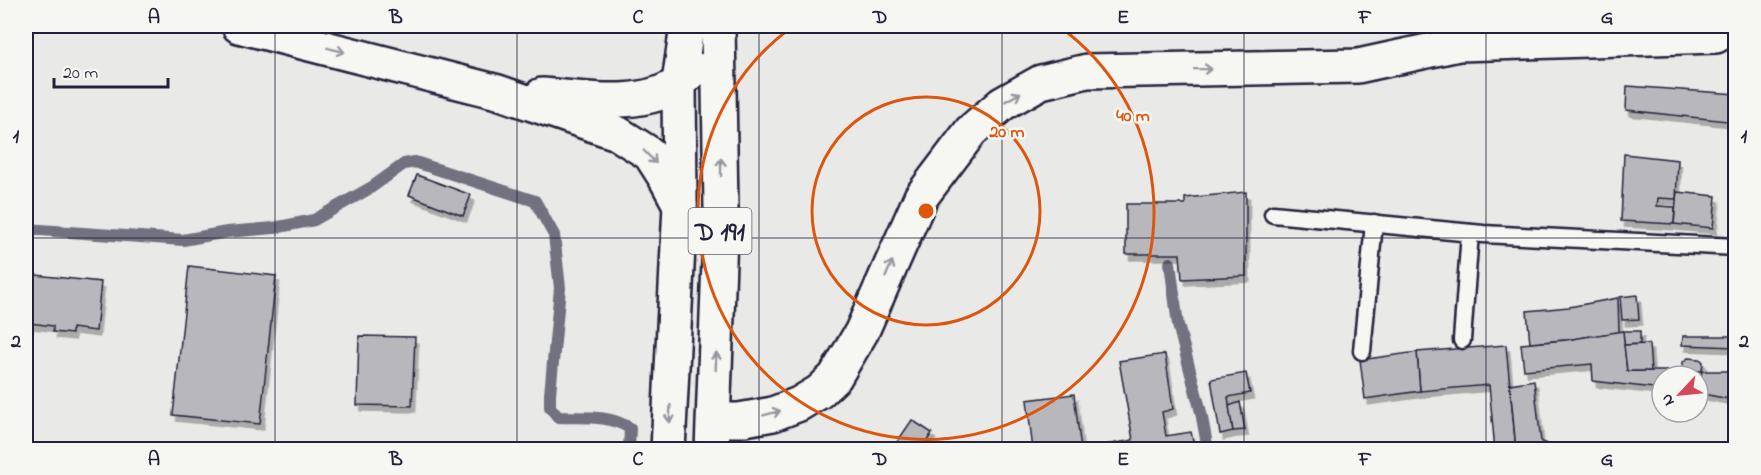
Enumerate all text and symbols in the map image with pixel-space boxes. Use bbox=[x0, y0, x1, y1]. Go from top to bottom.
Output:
text: A bbox=[148, 4, 160, 33]
text: B bbox=[388, 4, 403, 33]
text: C bbox=[633, 4, 644, 33]
text: D bbox=[872, 4, 887, 33]
text: E bbox=[1117, 4, 1129, 33]
text: F bbox=[1358, 4, 1372, 33]
text: G bbox=[1601, 4, 1614, 33]
one-way arrow bbox=[327, 45, 346, 57]
scale bar bbox=[54, 51, 168, 89]
text: 20 m bbox=[63, 61, 98, 87]
one-way arrow bbox=[1192, 63, 1212, 75]
one-way arrow bbox=[1004, 91, 1021, 103]
text: 40 m bbox=[1116, 104, 1150, 130]
text: 20 m bbox=[988, 120, 1025, 146]
text: 1 bbox=[13, 123, 20, 152]
text: 1 bbox=[1741, 123, 1748, 152]
one-way arrow bbox=[643, 149, 657, 164]
one-way arrow bbox=[715, 157, 727, 177]
centre of rings bbox=[916, 201, 936, 221]
road number: D 191 bbox=[688, 208, 752, 254]
one-way arrow bbox=[884, 260, 895, 279]
text: 2 bbox=[10, 328, 21, 357]
text: 2 bbox=[1738, 328, 1749, 357]
one-way arrow bbox=[710, 352, 722, 372]
north arrow bbox=[1650, 364, 1710, 424]
text: N bbox=[1655, 389, 1681, 410]
one-way arrow bbox=[664, 404, 675, 424]
one-way arrow bbox=[762, 407, 781, 419]
text: A bbox=[148, 446, 160, 475]
text: B bbox=[388, 446, 403, 475]
text: C bbox=[633, 446, 644, 475]
text: D bbox=[872, 446, 887, 475]
text: E bbox=[1117, 446, 1129, 475]
text: F bbox=[1358, 446, 1372, 475]
text: G bbox=[1601, 446, 1614, 475]

